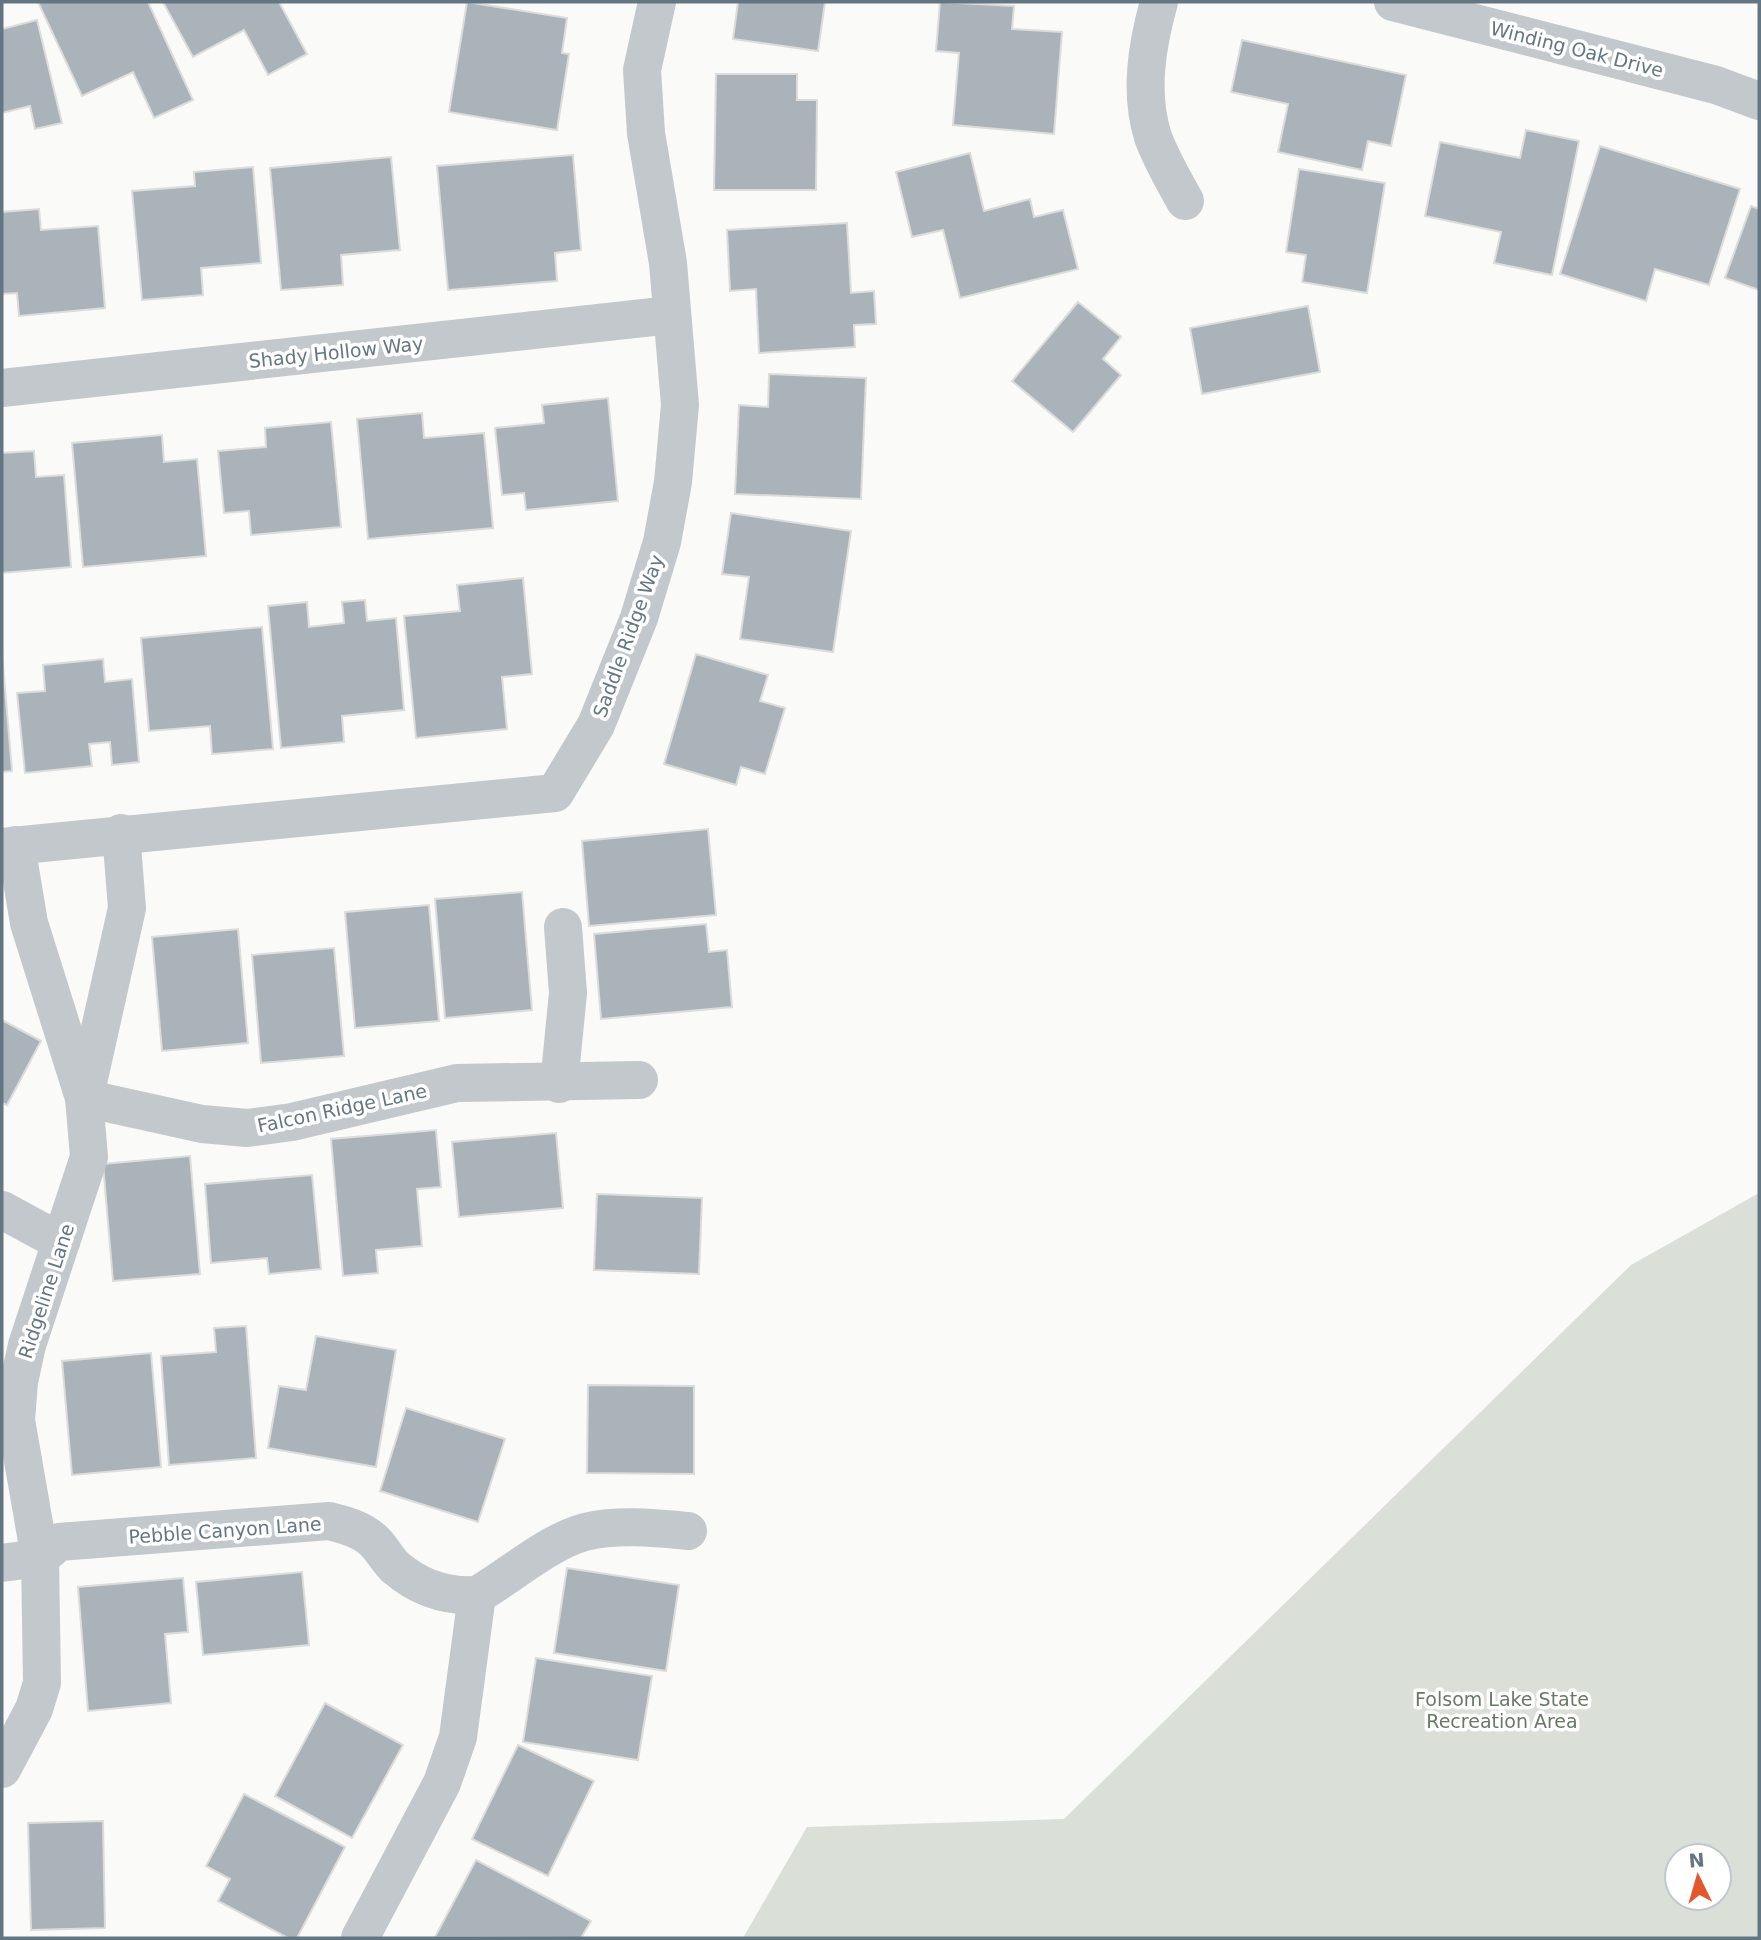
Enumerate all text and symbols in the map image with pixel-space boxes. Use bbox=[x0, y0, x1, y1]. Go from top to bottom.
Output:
street label: Winding Oak Drive bbox=[1488, 17, 1666, 81]
street label: Shady Hollow Way bbox=[248, 332, 424, 372]
street label: Saddle Ridge Way bbox=[588, 552, 668, 720]
street label: Falcon Ridge Lane bbox=[255, 1079, 429, 1137]
street label: Ridgeline Lane bbox=[14, 1221, 78, 1361]
street label: Pebble Canyon Lane bbox=[128, 1512, 322, 1548]
park label: Folsom Lake State Recreation Area bbox=[1415, 1688, 1589, 1732]
north arrow bbox=[1663, 1842, 1733, 1912]
text: N bbox=[1688, 1848, 1705, 1872]

